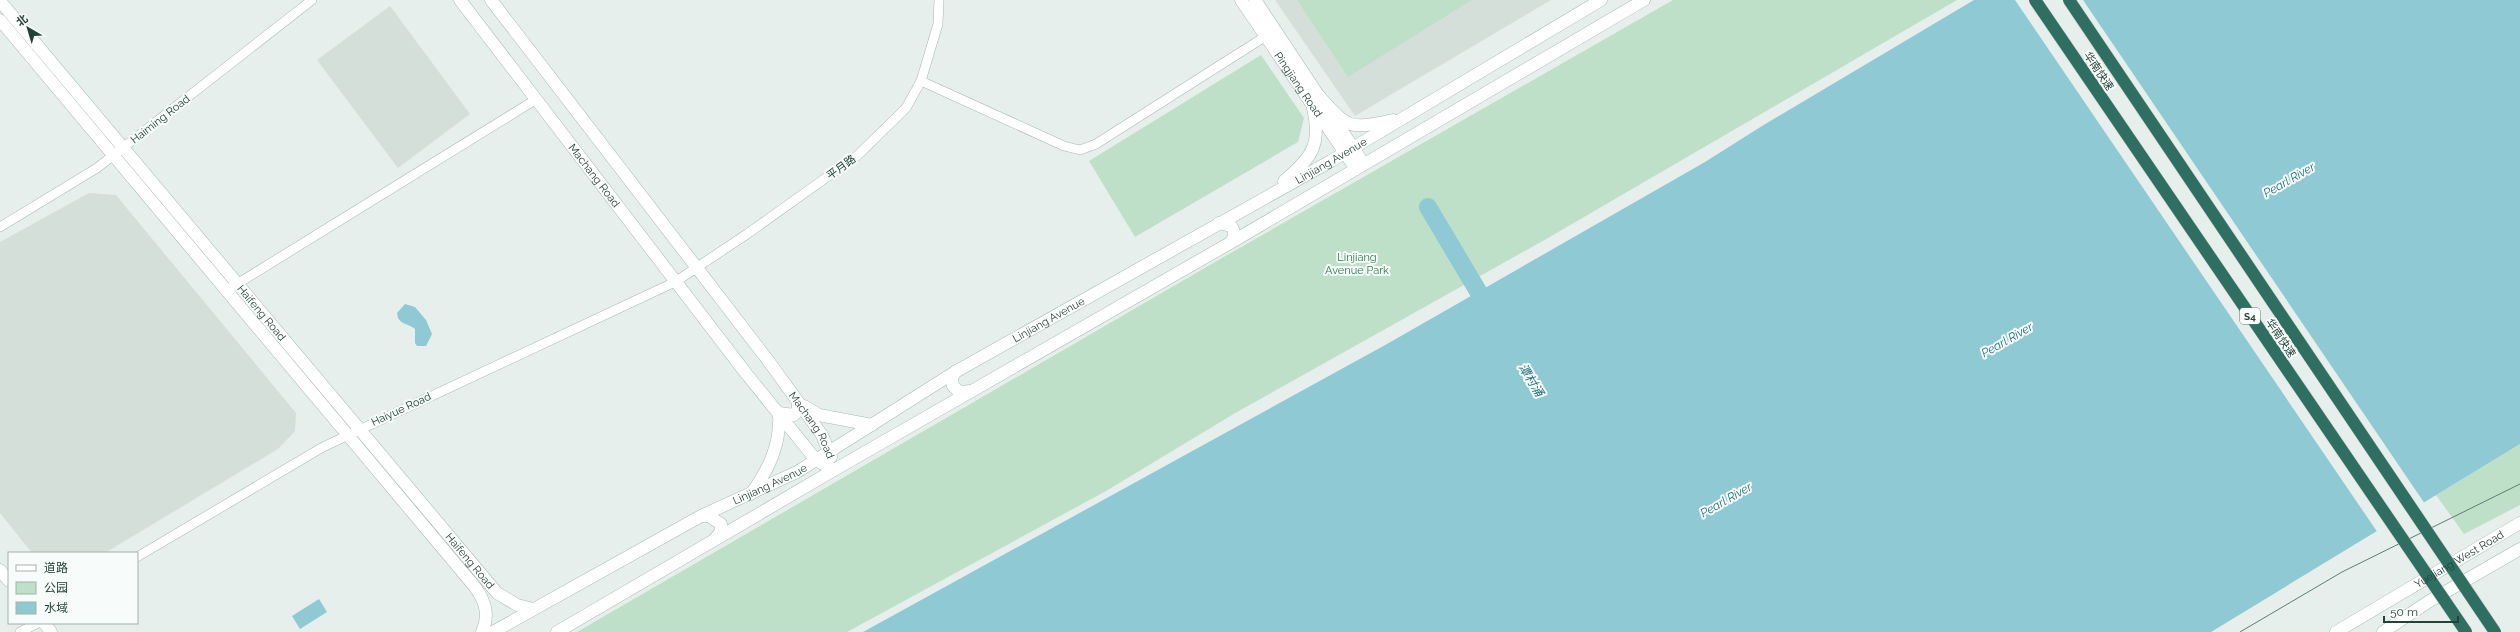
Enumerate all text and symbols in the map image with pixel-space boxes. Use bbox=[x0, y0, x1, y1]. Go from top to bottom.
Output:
north arrow bbox=[8, 8, 48, 48]
text: 北 bbox=[14, 12, 30, 29]
street label: 华南快速 bbox=[2081, 49, 2116, 93]
street label: Pingjiang Road bbox=[1271, 50, 1325, 120]
street label: Haiming Road bbox=[128, 92, 193, 146]
street label: Linjiang Avenue bbox=[1293, 135, 1370, 187]
street label: Machang Road bbox=[566, 141, 623, 210]
street label: 平月路 bbox=[824, 152, 858, 182]
water label: Pearl River bbox=[2261, 159, 2318, 200]
park label: Linjiang Avenue Park bbox=[1325, 251, 1389, 277]
street label: Haifeng Road bbox=[234, 282, 289, 344]
street label: Linjiang Avenue bbox=[1010, 294, 1088, 345]
road number: S4 bbox=[2240, 308, 2260, 324]
street label: 华南快速 bbox=[2263, 316, 2298, 360]
water label: Pearl River bbox=[1979, 319, 2036, 360]
water label: 潭村涌 bbox=[1516, 361, 1547, 401]
street label: Machang Road bbox=[786, 389, 837, 461]
street label: Haiyue Road bbox=[369, 390, 433, 429]
street label: Linjiang Avenue bbox=[731, 461, 810, 508]
water label: Pearl River bbox=[1698, 479, 1755, 520]
street label: Yuejiang West Road bbox=[2412, 528, 2506, 591]
street label: Haifeng Road bbox=[443, 531, 497, 592]
legend bbox=[8, 552, 138, 624]
text: 道路 bbox=[44, 561, 68, 575]
text: 公园 bbox=[44, 581, 68, 595]
scale bar bbox=[2384, 598, 2458, 624]
text: 水域 bbox=[44, 601, 68, 615]
text: 50 m bbox=[2390, 605, 2418, 619]

